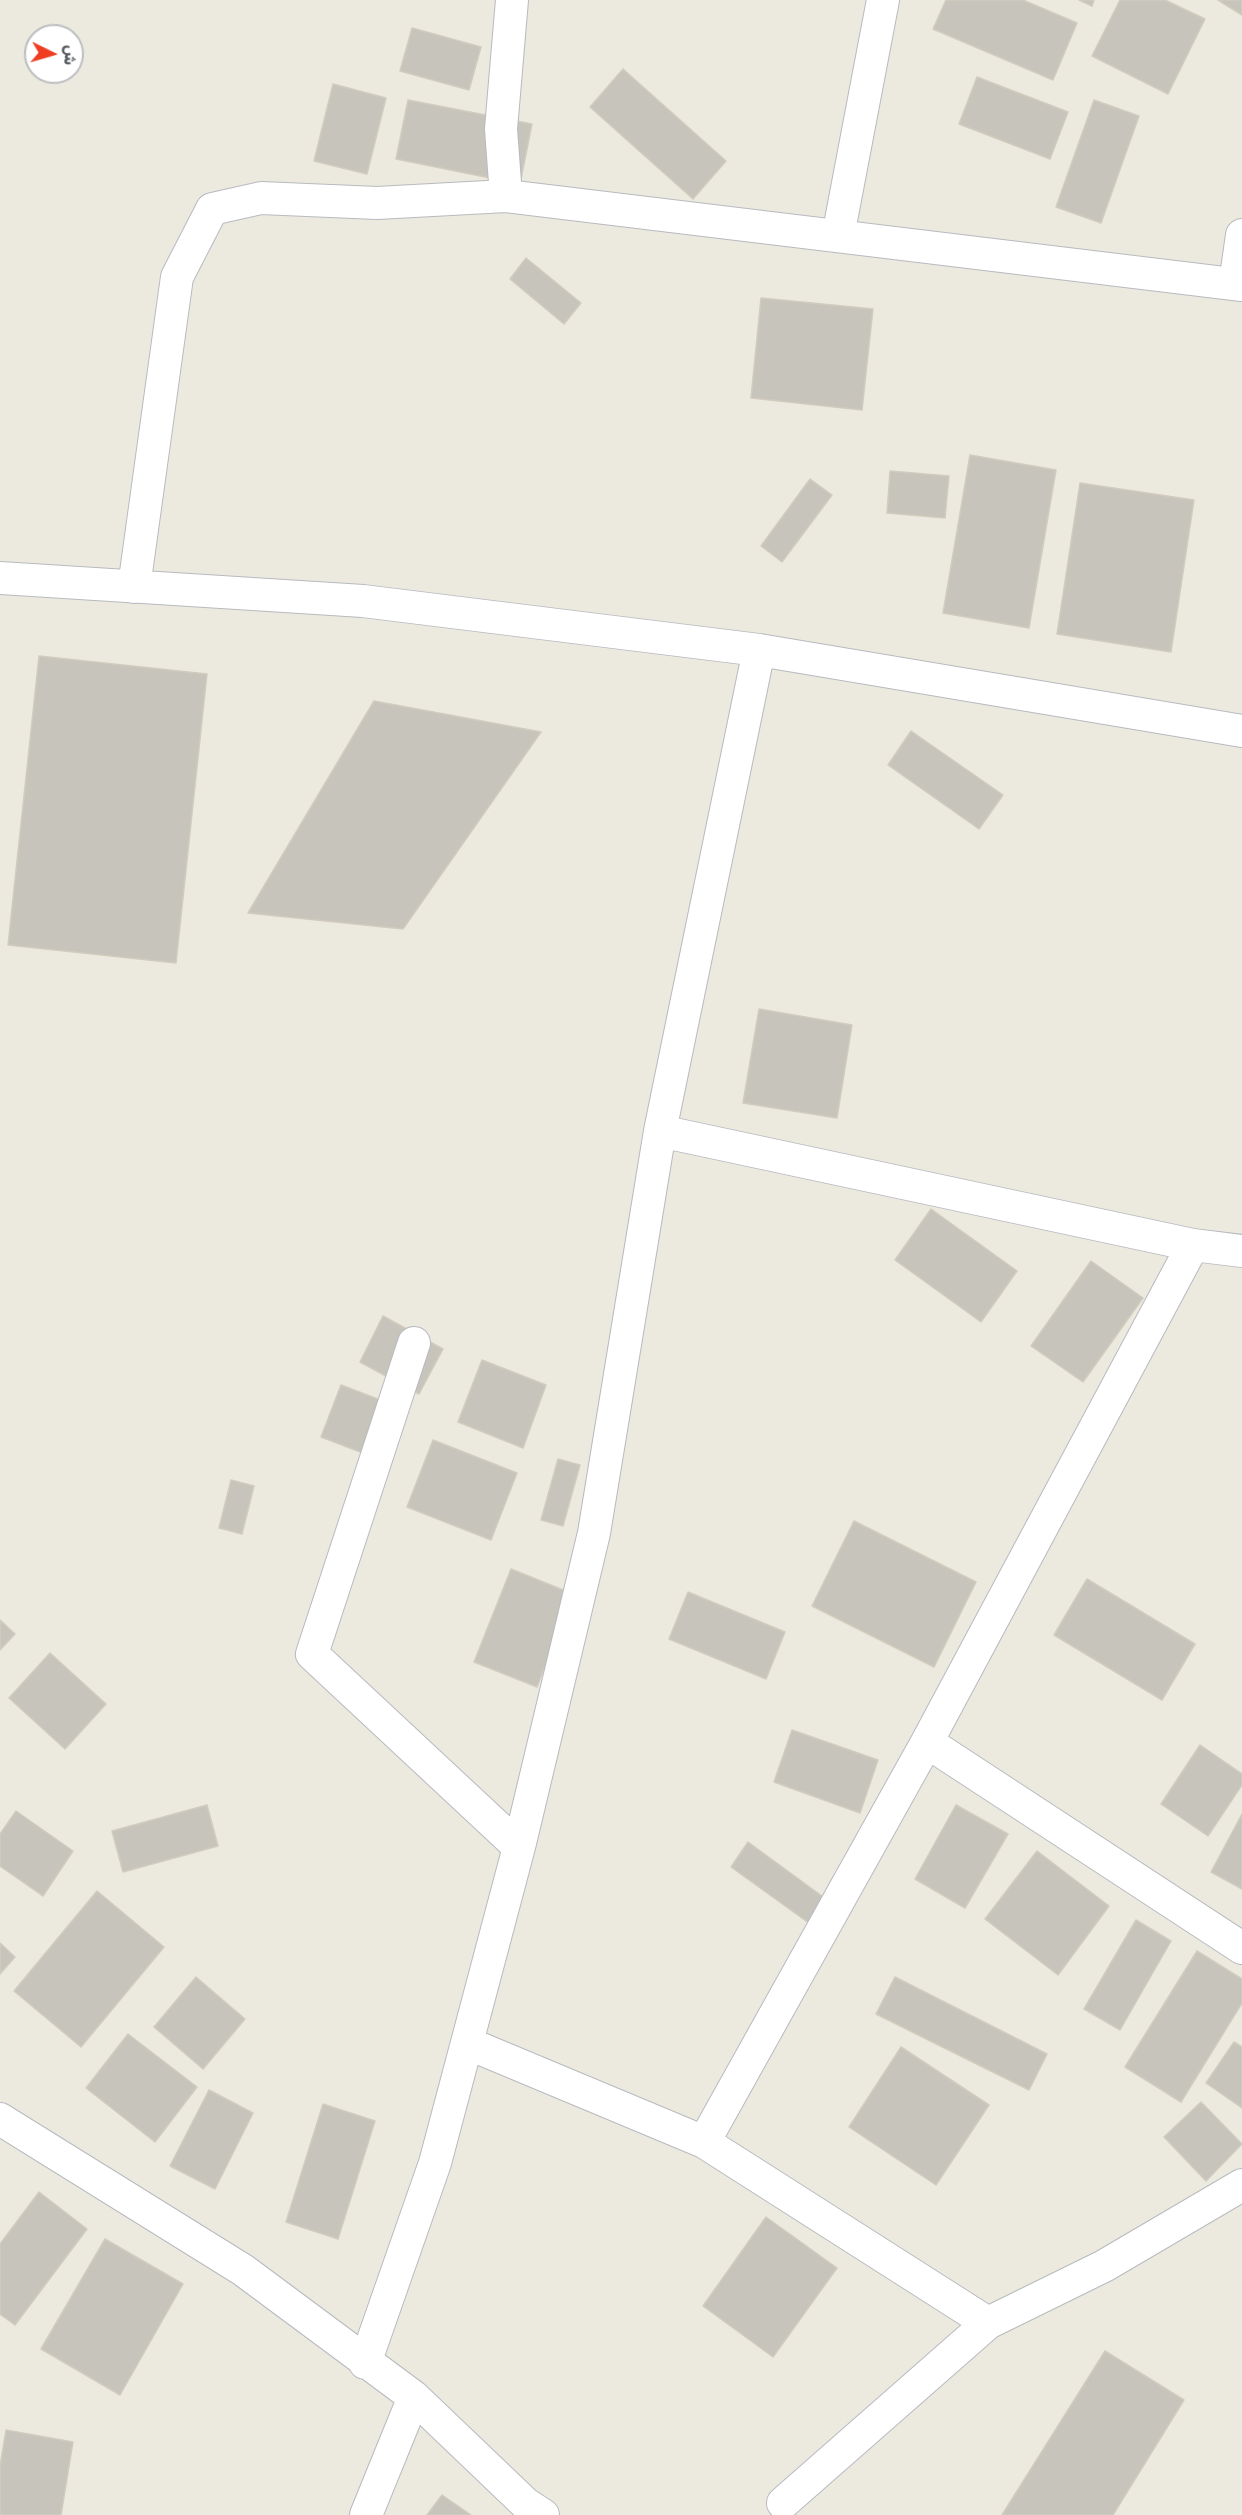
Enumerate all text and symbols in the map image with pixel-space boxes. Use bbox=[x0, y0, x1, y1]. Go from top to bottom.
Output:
north arrow bbox=[24, 24, 84, 84]
text: ش bbox=[60, 45, 81, 66]

